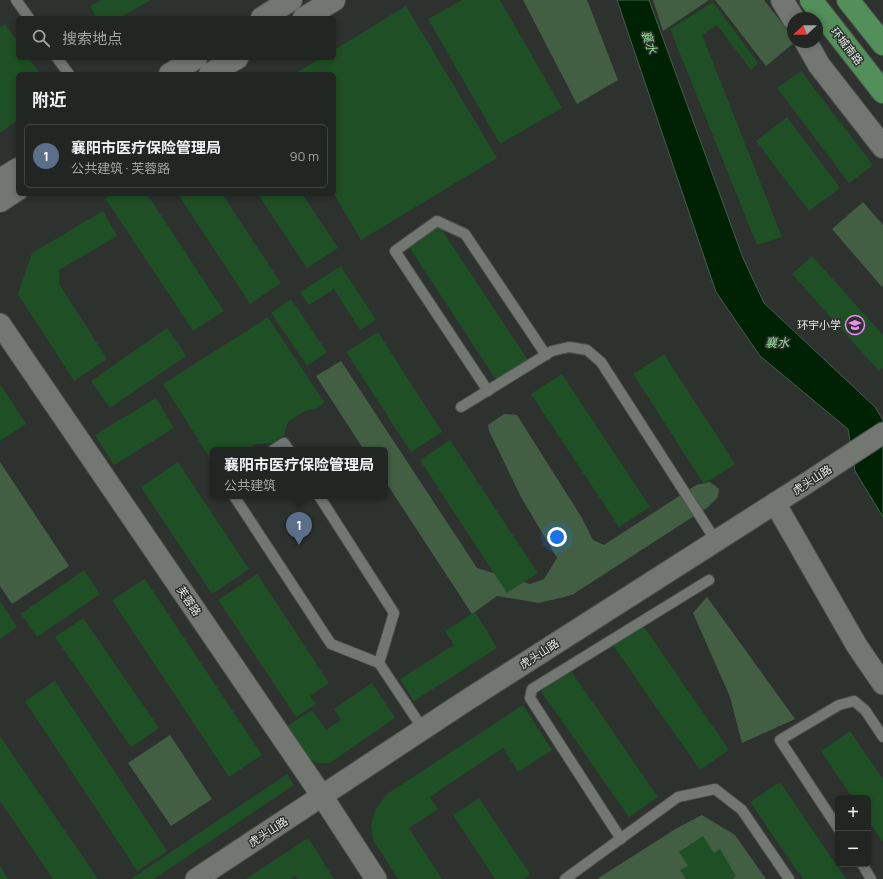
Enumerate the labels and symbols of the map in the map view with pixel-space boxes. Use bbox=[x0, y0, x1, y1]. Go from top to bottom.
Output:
north arrow bbox=[787, 12, 823, 48]
street label: 环城南路 bbox=[828, 24, 867, 68]
water label: 襄水 bbox=[638, 28, 662, 57]
school or university icon: 环宇小学 bbox=[844, 314, 866, 336]
place label: 环宇小学 bbox=[797, 317, 841, 332]
water label: 襄水 bbox=[765, 334, 790, 351]
street label: 虎头山路 bbox=[789, 461, 834, 498]
pin: 1 bbox=[286, 512, 312, 545]
your location bbox=[547, 527, 567, 547]
street label: 芙蓉路 bbox=[174, 583, 205, 619]
street label: 虎头山路 bbox=[516, 635, 561, 672]
street label: 虎头山路 bbox=[245, 813, 290, 850]

